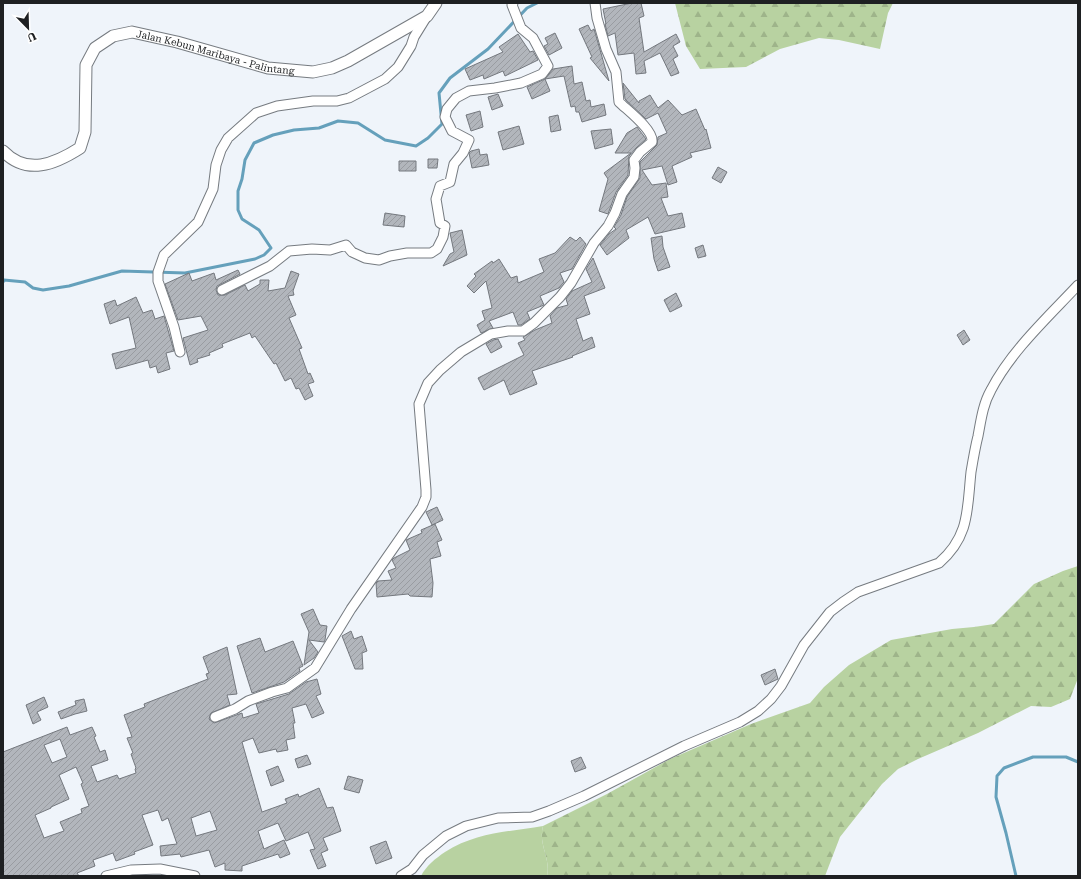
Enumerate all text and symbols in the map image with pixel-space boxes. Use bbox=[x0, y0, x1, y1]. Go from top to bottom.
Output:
north arrow bbox=[8, 8, 48, 48]
street label: Jalan Kebun Maribaya - Palintang bbox=[135, 28, 295, 76]
text: U bbox=[25, 29, 38, 45]

